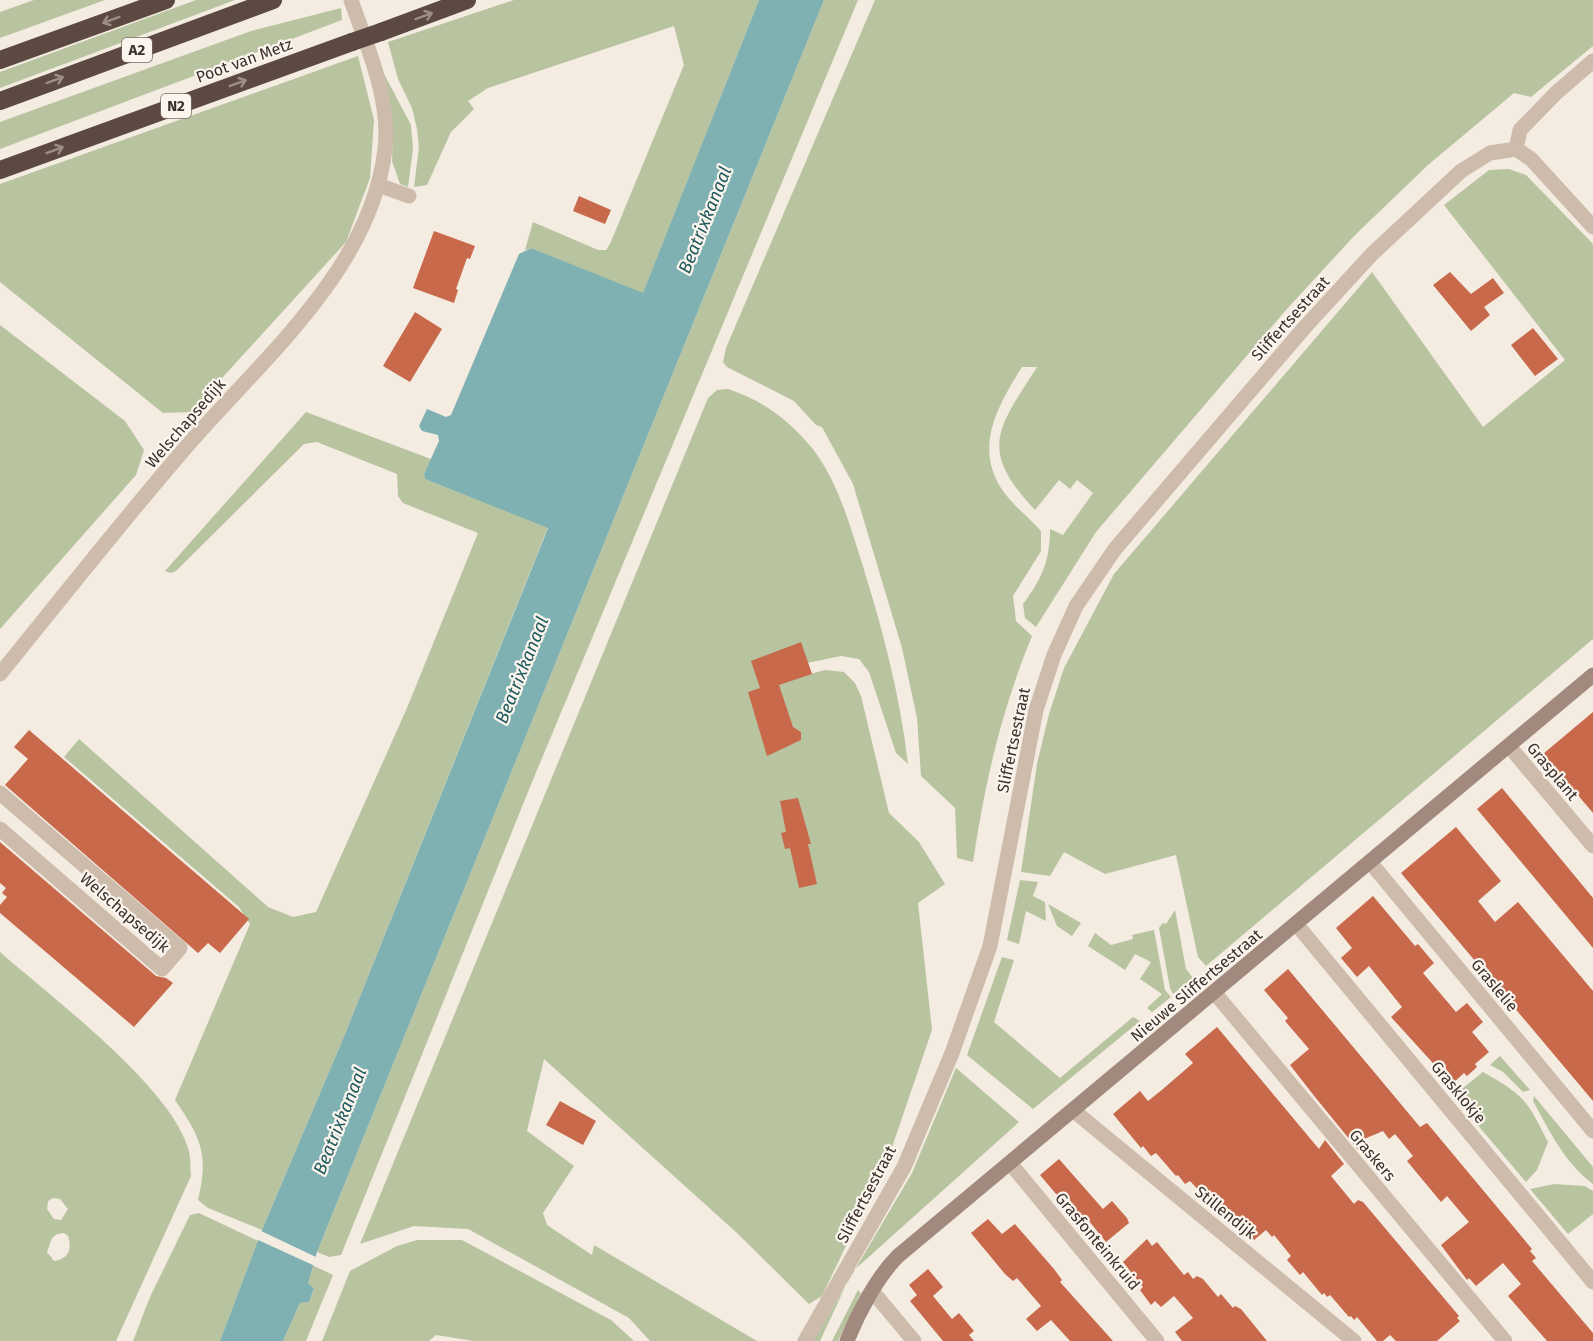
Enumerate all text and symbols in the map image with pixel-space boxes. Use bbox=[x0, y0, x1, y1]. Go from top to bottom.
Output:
one-way arrow bbox=[414, 9, 433, 20]
one-way arrow bbox=[102, 16, 121, 27]
street label: Poot van Metz bbox=[193, 34, 295, 87]
road number: A2 bbox=[122, 38, 152, 62]
one-way arrow bbox=[45, 74, 64, 85]
one-way arrow bbox=[228, 77, 247, 88]
road number: N2 bbox=[161, 94, 191, 118]
one-way arrow bbox=[45, 143, 64, 154]
water label: Beatrixkanaal bbox=[674, 163, 736, 277]
street label: Sliffertsestraat bbox=[1247, 272, 1333, 365]
street label: Welschapsedijk bbox=[141, 374, 230, 472]
water label: Beatrixkanaal bbox=[491, 613, 553, 727]
street label: Sliffertsestraat bbox=[993, 685, 1034, 795]
street label: Grasplant bbox=[1523, 739, 1582, 804]
street label: Welschapsedijk bbox=[76, 868, 174, 957]
street label: Nieuwe Sliffertsestraat bbox=[1127, 925, 1266, 1046]
street label: Graslelie bbox=[1467, 955, 1522, 1016]
street label: Grasklokje bbox=[1427, 1057, 1490, 1127]
water label: Beatrixkanaal bbox=[309, 1064, 371, 1178]
street label: Graskers bbox=[1345, 1126, 1400, 1185]
street label: Sliffertsestraat bbox=[833, 1142, 900, 1246]
street label: Stillendijk bbox=[1191, 1182, 1261, 1243]
street label: Grasfonteinkruid bbox=[1051, 1189, 1144, 1294]

